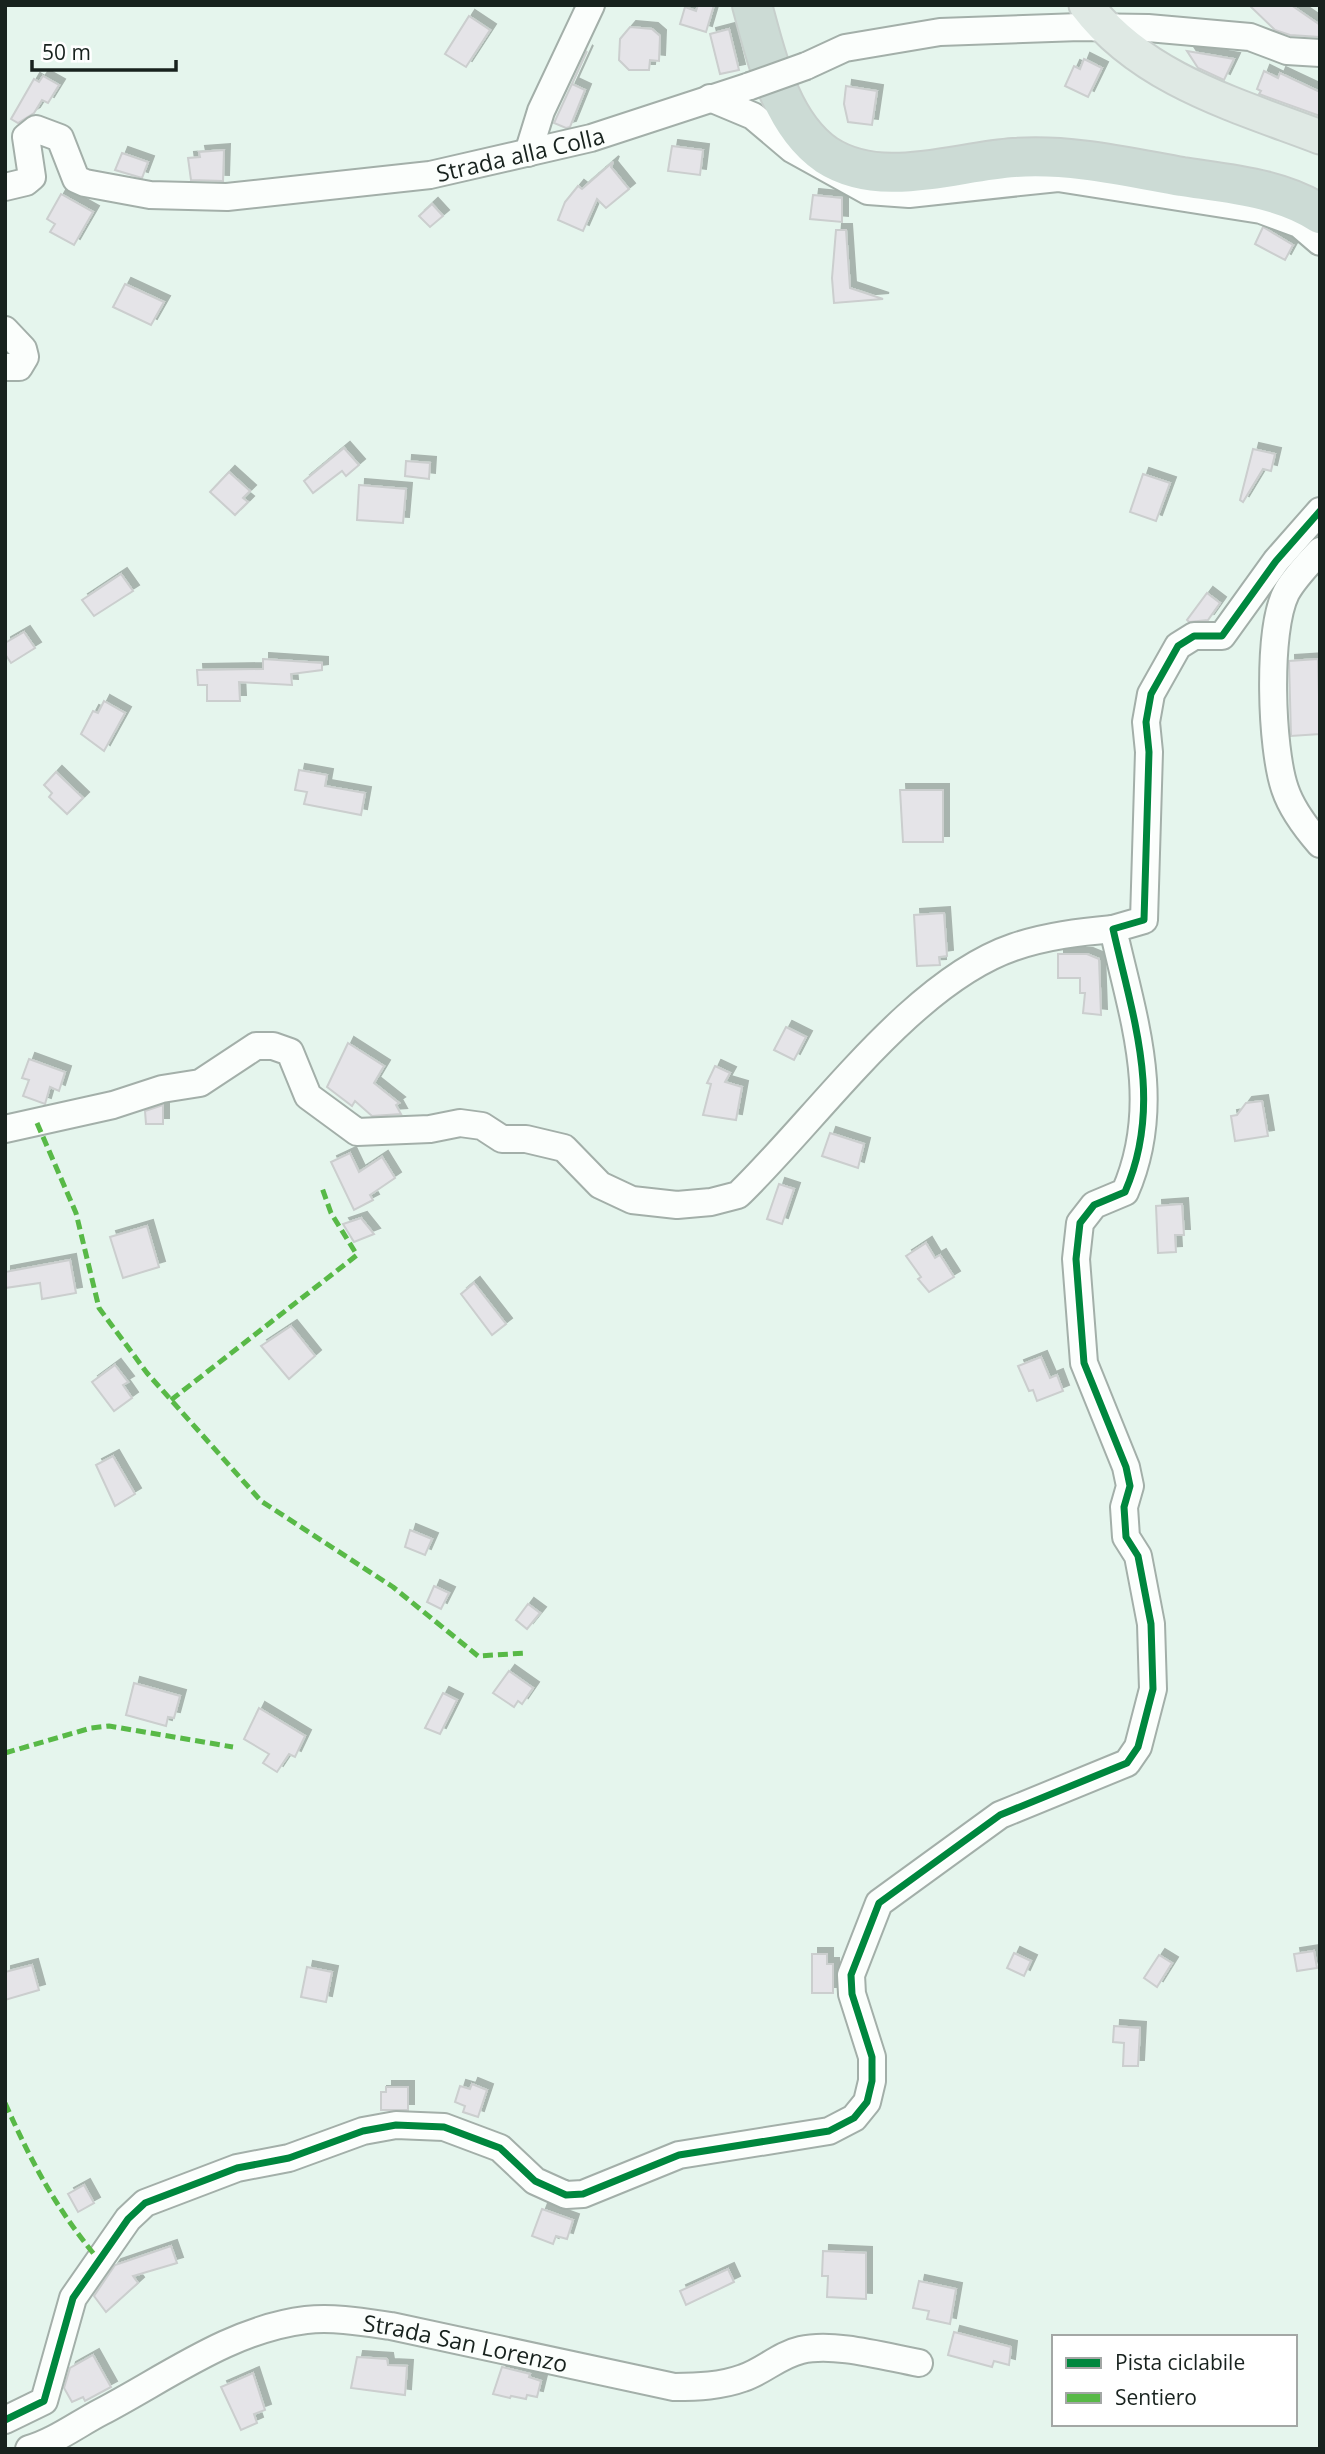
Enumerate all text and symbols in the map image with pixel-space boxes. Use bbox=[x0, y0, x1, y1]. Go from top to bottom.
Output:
scale bar bbox=[32, 28, 175, 72]
text: 50 m bbox=[42, 38, 91, 66]
street label: Strada alla Colla bbox=[433, 119, 609, 189]
street label: Strada San Lorenzo bbox=[361, 2306, 571, 2380]
legend bbox=[1052, 2335, 1297, 2426]
text: Pista ciclabile bbox=[1115, 2348, 1245, 2376]
text: Sentiero bbox=[1115, 2383, 1197, 2411]

